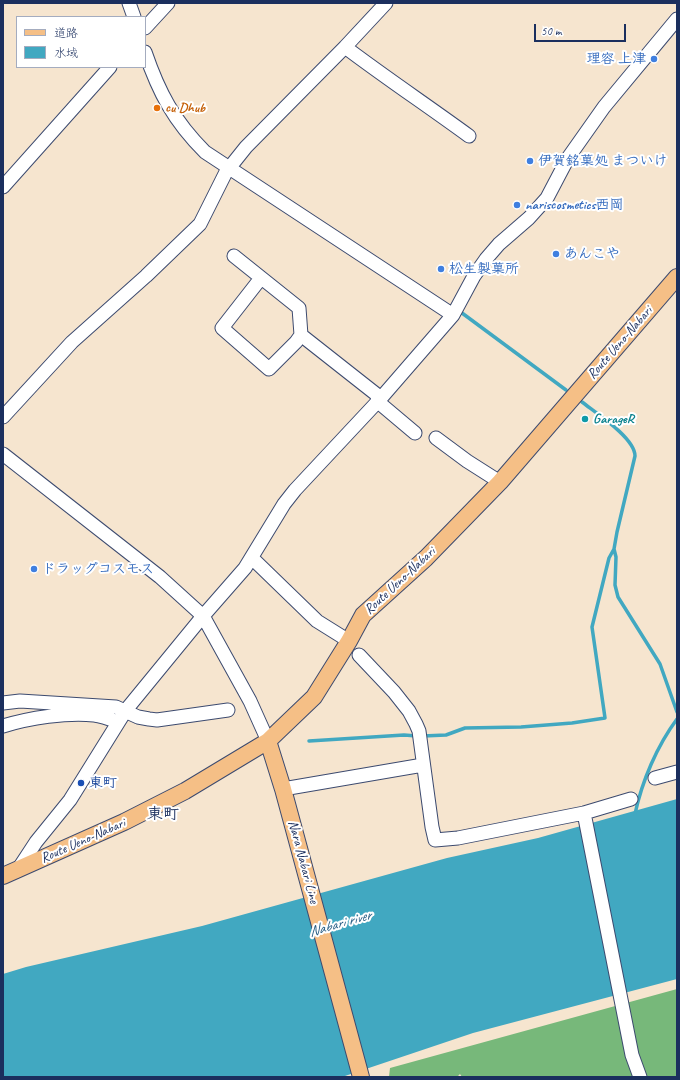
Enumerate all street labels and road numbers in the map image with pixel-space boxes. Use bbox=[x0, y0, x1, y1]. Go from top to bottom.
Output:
street label: Route Ueno-Nabari bbox=[584, 303, 656, 383]
street label: Route Ueno-Nabari bbox=[361, 544, 439, 618]
street label: Route Ueno-Nabari bbox=[38, 815, 128, 867]
street label: Nara Nabari Line bbox=[284, 819, 322, 905]

